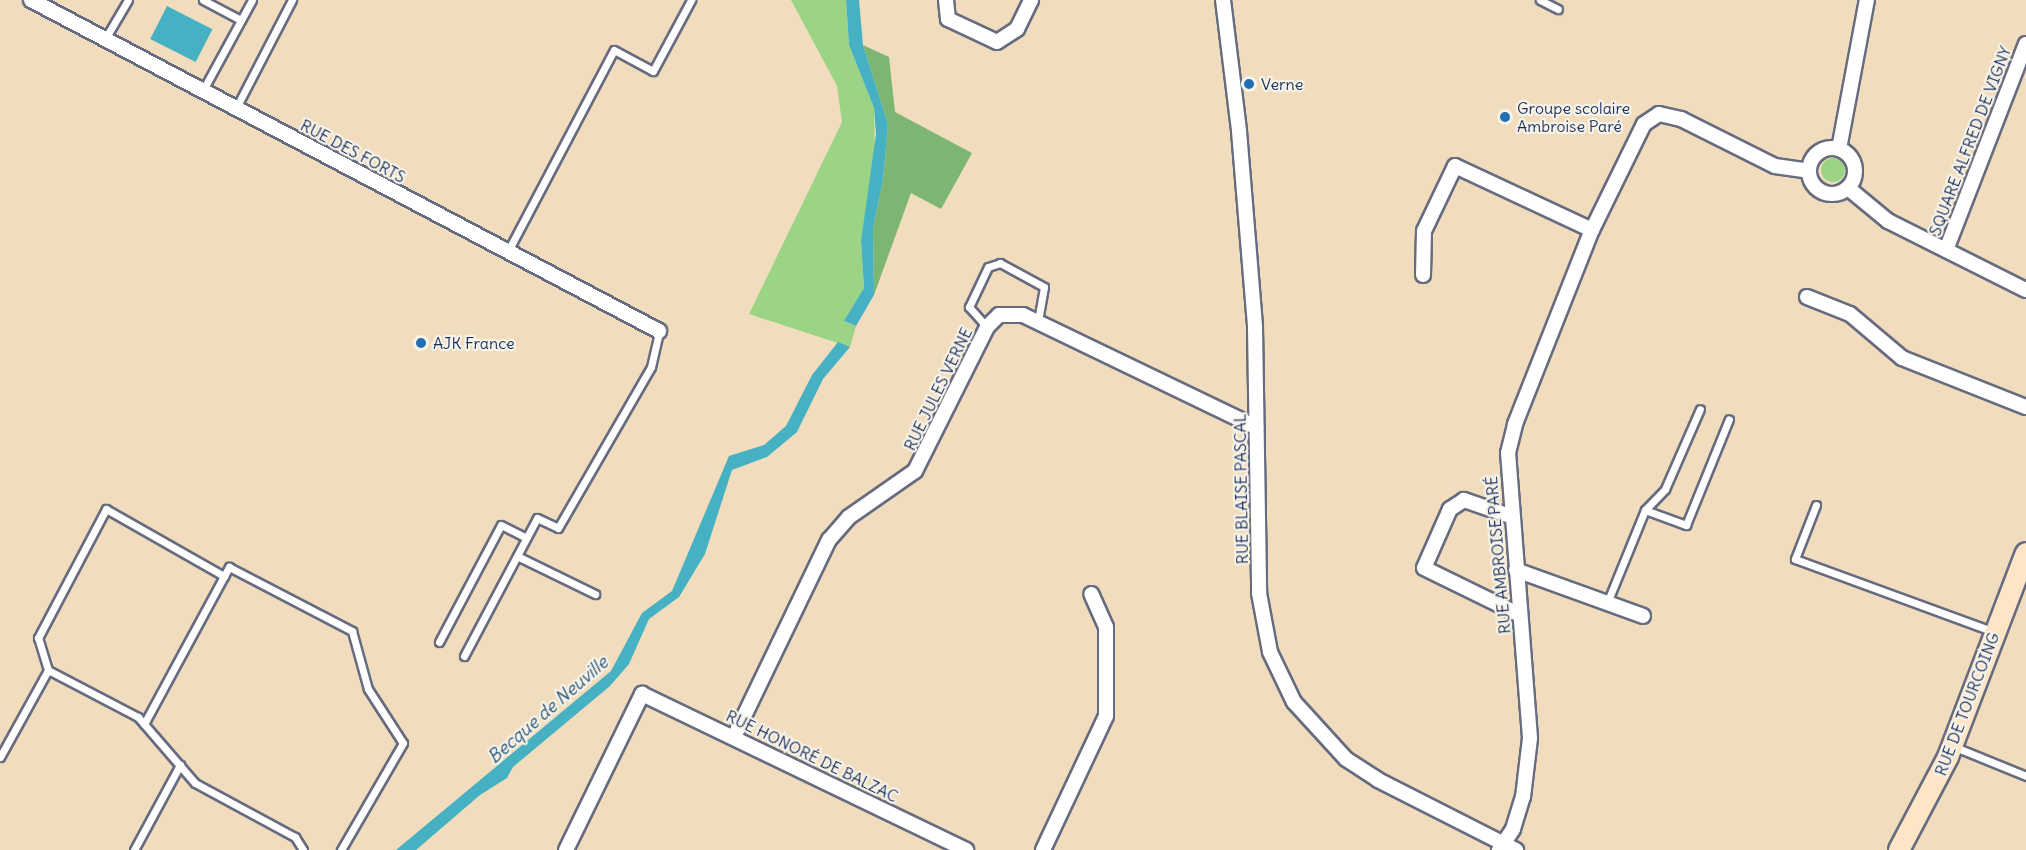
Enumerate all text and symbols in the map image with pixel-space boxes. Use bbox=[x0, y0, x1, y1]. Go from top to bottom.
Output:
street label: SQUARE ALFRED DE VIGNY bbox=[1925, 44, 2015, 238]
place label: Verne bbox=[1261, 74, 1303, 94]
marker: Verne bbox=[1242, 77, 1256, 91]
place label: Groupe scolaire Ambroise Paré bbox=[1517, 98, 1630, 136]
marker: Groupe scolaire Ambroise Paré bbox=[1498, 110, 1512, 124]
street label: RUE DES FORTS bbox=[297, 115, 409, 187]
street label: RUE JULES VERNE bbox=[900, 324, 976, 454]
place label: AJK France bbox=[433, 333, 515, 353]
marker: AJK France bbox=[414, 336, 428, 350]
street label: RUE BLAISE PASCAL bbox=[1230, 414, 1252, 564]
street label: RUE AMBROISE PARÉ bbox=[1482, 475, 1514, 635]
street label: RUE DE TOURCOING bbox=[1931, 630, 2003, 778]
water label: Becque de Neuville bbox=[483, 652, 613, 768]
street label: RUE HONORÉ DE BALZAC bbox=[723, 706, 901, 806]

